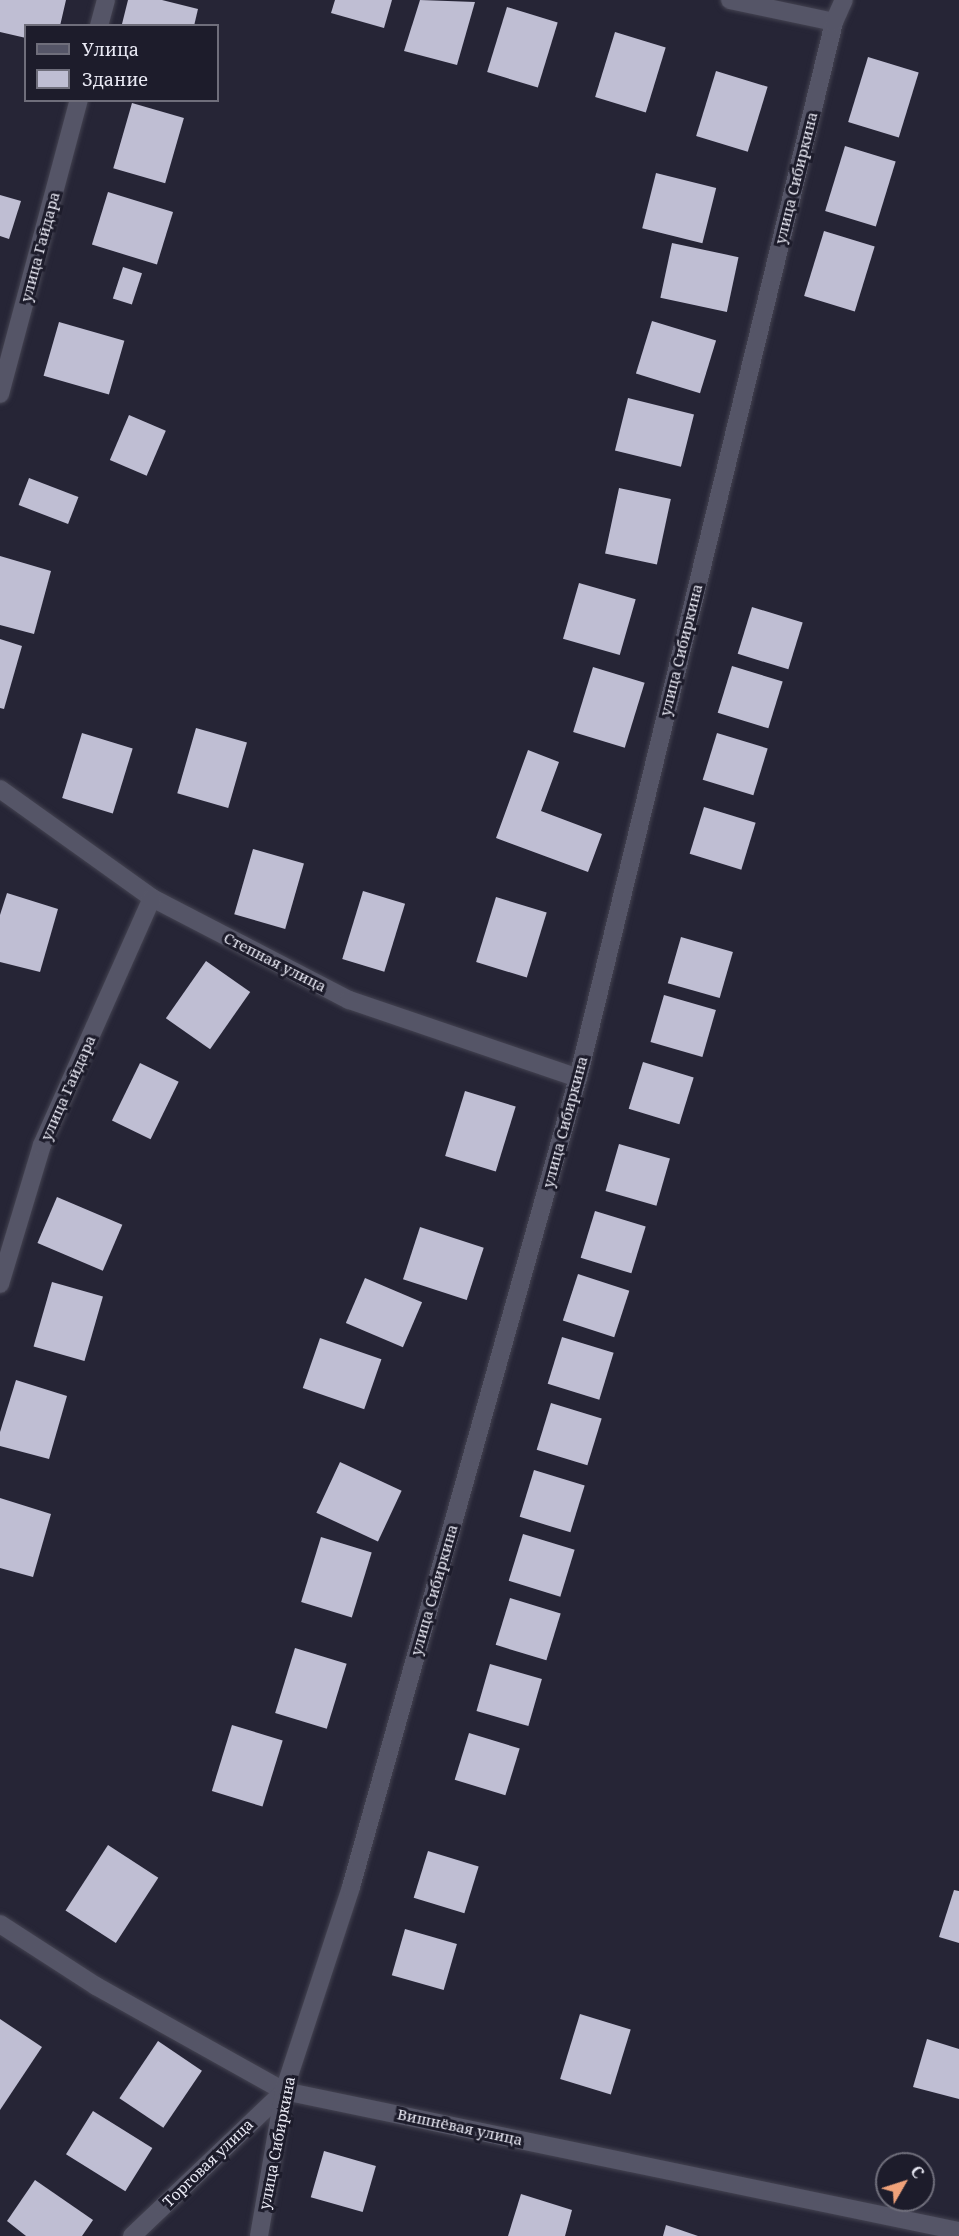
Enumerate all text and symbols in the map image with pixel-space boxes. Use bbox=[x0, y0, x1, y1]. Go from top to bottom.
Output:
legend bbox=[24, 24, 219, 102]
text: Улица bbox=[82, 37, 139, 61]
text: Здание bbox=[82, 67, 148, 91]
street label: улица Сибиркина bbox=[771, 110, 821, 246]
street label: улица Гайдара bbox=[17, 190, 63, 304]
street label: улица Сибиркина bbox=[656, 582, 706, 718]
street label: Степная улица bbox=[221, 928, 329, 996]
street label: улица Гайдара bbox=[37, 1033, 99, 1143]
street label: улица Сибиркина bbox=[539, 1054, 591, 1190]
street label: улица Сибиркина bbox=[407, 1522, 461, 1658]
street label: улица Сибиркина bbox=[255, 2075, 299, 2211]
street label: Вишнёвая улица bbox=[396, 2105, 524, 2149]
street label: Торговая улица bbox=[159, 2115, 257, 2211]
north arrow bbox=[875, 2152, 935, 2212]
text: С bbox=[906, 2161, 929, 2183]

